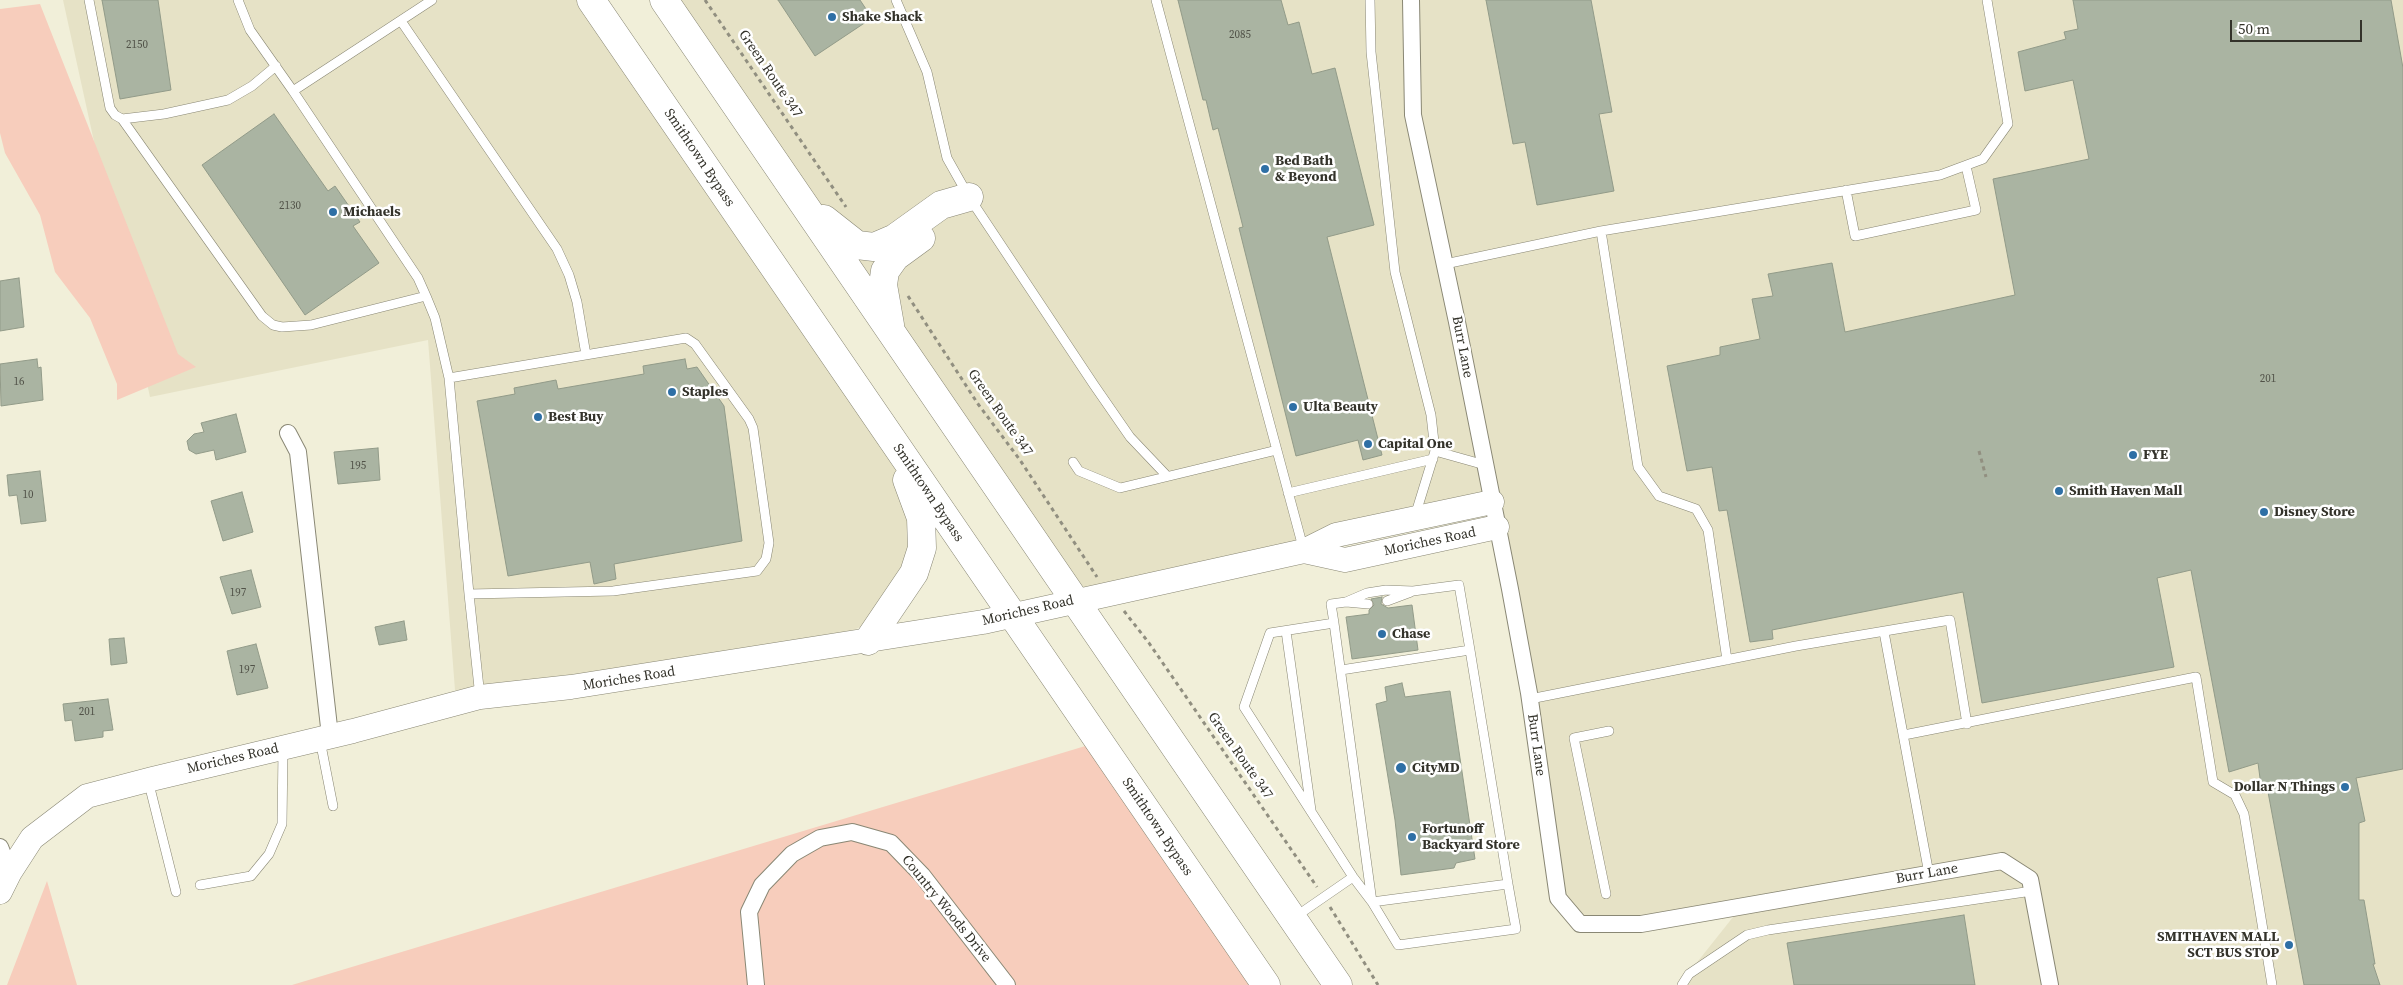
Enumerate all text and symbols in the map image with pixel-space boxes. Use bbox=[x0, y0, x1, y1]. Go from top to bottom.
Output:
place label: Shake Shack bbox=[842, 9, 923, 25]
scale bar bbox=[2233, 10, 2366, 42]
marker: Shake Shack bbox=[826, 11, 838, 23]
text: 50 m bbox=[2238, 18, 2270, 39]
street label: Green Route 347 bbox=[735, 27, 805, 121]
house number: 2085 bbox=[1229, 28, 1251, 42]
house number: 2150 bbox=[126, 38, 148, 52]
street label: Smithtown Bypass bbox=[660, 106, 738, 210]
place label: Bed Bath & Beyond bbox=[1275, 153, 1336, 186]
marker: Bed Bath & Beyond bbox=[1259, 163, 1271, 175]
house number: 2130 bbox=[279, 199, 301, 213]
place label: Michaels bbox=[343, 204, 401, 220]
marker: Michaels bbox=[327, 206, 339, 218]
street label: Burr Lane bbox=[1448, 315, 1476, 379]
street label: Green Route 347 bbox=[964, 366, 1036, 460]
house number: 201 bbox=[2260, 372, 2276, 386]
house number: 16 bbox=[14, 375, 24, 389]
place label: Staples bbox=[682, 384, 728, 400]
marker: Staples bbox=[666, 386, 678, 398]
place label: Ulta Beauty bbox=[1303, 399, 1378, 415]
marker: Ulta Beauty bbox=[1287, 401, 1299, 413]
place label: Best Buy bbox=[548, 409, 604, 425]
marker: Best Buy bbox=[532, 411, 544, 423]
place label: Capital One bbox=[1378, 436, 1453, 452]
marker: Capital One bbox=[1362, 438, 1374, 450]
street label: Smithtown Bypass bbox=[889, 441, 967, 545]
place label: FYE bbox=[2143, 447, 2168, 463]
marker: FYE bbox=[2127, 449, 2139, 461]
house number: 195 bbox=[350, 459, 366, 473]
place label: Smith Haven Mall bbox=[2069, 483, 2183, 499]
marker: Smith Haven Mall bbox=[2053, 485, 2065, 497]
house number: 10 bbox=[23, 488, 33, 502]
place label: Disney Store bbox=[2274, 504, 2355, 520]
marker: Disney Store bbox=[2258, 506, 2270, 518]
street label: Moriches Road bbox=[1383, 524, 1477, 560]
house number: 197 bbox=[230, 586, 246, 600]
street label: Moriches Road bbox=[981, 592, 1075, 630]
place label: Chase bbox=[1392, 626, 1430, 642]
marker: Chase bbox=[1376, 628, 1388, 640]
house number: 197 bbox=[239, 663, 255, 677]
street label: Moriches Road bbox=[582, 663, 676, 695]
house number: 201 bbox=[79, 705, 95, 719]
street label: Green Route 347 bbox=[1204, 709, 1276, 803]
street label: Burr Lane bbox=[1523, 713, 1549, 777]
street label: Moriches Road bbox=[186, 740, 280, 778]
place label: CityMD bbox=[1412, 760, 1460, 776]
marker: CityMD bbox=[1394, 761, 1408, 775]
street label: Smithtown Bypass bbox=[1118, 775, 1196, 879]
place label: Dollar N Things bbox=[2234, 779, 2335, 795]
marker: Dollar N Things bbox=[2339, 781, 2351, 793]
place label: Fortunoff Backyard Store bbox=[1422, 821, 1520, 854]
marker: Fortunoff Backyard Store bbox=[1406, 831, 1418, 843]
street label: Country Woods Drive bbox=[898, 852, 994, 966]
street label: Burr Lane bbox=[1895, 860, 1959, 888]
place label: SMITHAVEN MALL SCT BUS STOP bbox=[2157, 929, 2279, 962]
marker: SMITHAVEN MALL SCT BUS STOP bbox=[2283, 939, 2295, 951]

